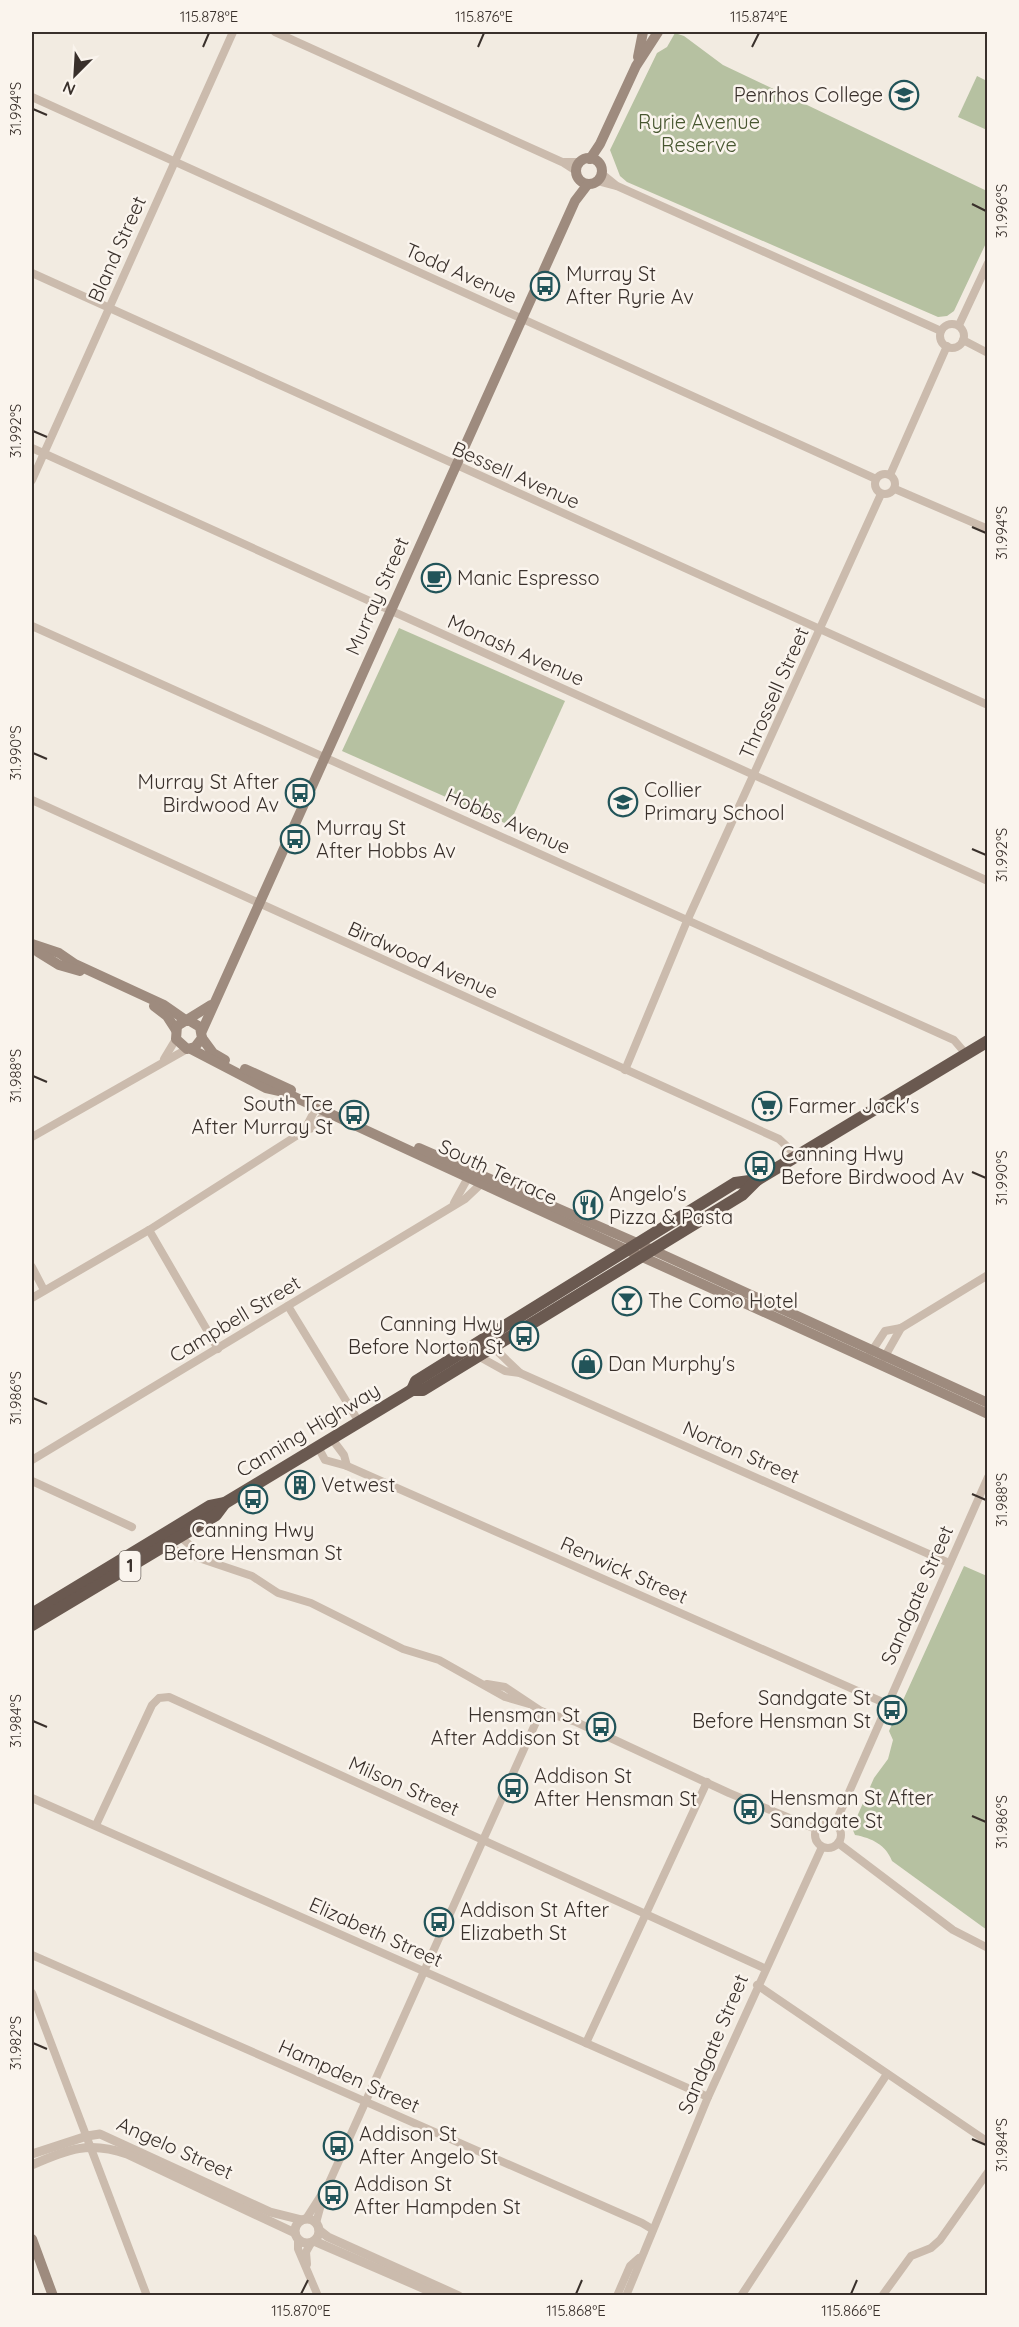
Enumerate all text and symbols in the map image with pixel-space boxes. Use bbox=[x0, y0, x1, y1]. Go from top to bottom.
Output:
text: 115.878°E bbox=[180, 7, 238, 26]
text: 115.876°E bbox=[455, 7, 513, 26]
text: 115.874°E bbox=[730, 7, 788, 26]
north arrow bbox=[45, 45, 105, 105]
text: N bbox=[59, 77, 78, 100]
school or university icon: Penrhos College bbox=[888, 79, 920, 111]
text: 31.994°S bbox=[6, 82, 25, 136]
place label: Penrhos College bbox=[734, 82, 883, 107]
park label: Ryrie Avenue Reserve bbox=[638, 109, 760, 157]
text: 31.996°S bbox=[992, 184, 1011, 238]
street label: Bland Street bbox=[82, 192, 151, 306]
street label: Todd Avenue bbox=[401, 237, 521, 308]
place label: Murray St After Ryrie Av bbox=[566, 261, 694, 309]
bus stop icon: Murray St After Ryrie Av bbox=[529, 270, 561, 302]
text: 31.992°S bbox=[6, 404, 25, 458]
street label: Bessell Avenue bbox=[448, 435, 584, 514]
text: 31.994°S bbox=[992, 506, 1011, 560]
street label: Murray Street bbox=[339, 533, 414, 659]
cafe icon: Manic Espresso bbox=[420, 562, 452, 594]
place label: Manic Espresso bbox=[457, 565, 600, 590]
street label: Monash Avenue bbox=[444, 608, 588, 691]
street label: Throssell Street bbox=[733, 623, 814, 763]
text: 31.990°S bbox=[6, 725, 25, 781]
place label: Murray St After Birdwood Av bbox=[138, 769, 279, 817]
bus stop icon: Murray St After Birdwood Av bbox=[284, 777, 316, 809]
place label: Collier Primary School bbox=[644, 777, 785, 825]
street label: Hobbs Avenue bbox=[442, 782, 574, 859]
school or university icon: Collier Primary School bbox=[607, 786, 639, 818]
place label: Murray St After Hobbs Av bbox=[316, 815, 456, 863]
bus stop icon: Murray St After Hobbs Av bbox=[279, 823, 311, 855]
text: 31.992°S bbox=[992, 828, 1011, 882]
street label: Birdwood Avenue bbox=[344, 915, 502, 1004]
text: 31.988°S bbox=[6, 1049, 25, 1103]
supermarket icon: Farmer Jack's bbox=[751, 1090, 783, 1122]
place label: South Tce After Murray St bbox=[192, 1091, 333, 1139]
place label: Farmer Jack's bbox=[788, 1093, 919, 1118]
bus stop icon: South Tce After Murray St bbox=[338, 1099, 370, 1131]
street label: South Terrace bbox=[435, 1133, 562, 1210]
place label: Canning Hwy Before Birdwood Av bbox=[781, 1141, 964, 1189]
bus stop icon: Canning Hwy Before Birdwood Av bbox=[744, 1150, 776, 1182]
text: 31.990°S bbox=[992, 1150, 1011, 1206]
place label: Angelo's Pizza & Pasta bbox=[609, 1181, 733, 1229]
restaurant icon: Angelo's Pizza & Pasta bbox=[572, 1189, 604, 1221]
street label: Campbell Street bbox=[165, 1270, 305, 1367]
bar icon: The Como Hotel bbox=[611, 1285, 643, 1317]
place label: The Como Hotel bbox=[648, 1288, 798, 1313]
place label: Canning Hwy Before Norton St bbox=[348, 1311, 503, 1359]
bus stop icon: Canning Hwy Before Norton St bbox=[508, 1320, 540, 1352]
shop icon: Dan Murphy's bbox=[571, 1348, 603, 1380]
place label: Dan Murphy's bbox=[608, 1351, 735, 1376]
text: 31.986°S bbox=[6, 1371, 25, 1425]
street label: Canning Highway bbox=[231, 1377, 384, 1482]
street label: Norton Street bbox=[679, 1415, 803, 1488]
building icon: Vetwest bbox=[284, 1469, 316, 1501]
place label: Vetwest bbox=[321, 1472, 395, 1497]
text: 31.988°S bbox=[992, 1473, 1011, 1527]
bus stop icon: Canning Hwy Before Hensman St bbox=[237, 1483, 269, 1515]
place label: Canning Hwy Before Hensman St bbox=[164, 1517, 343, 1565]
street label: Sandgate Street bbox=[875, 1521, 958, 1668]
street label: Renwick Street bbox=[557, 1530, 692, 1609]
road number: 1 bbox=[120, 1551, 140, 1581]
place label: Sandgate St Before Hensman St bbox=[692, 1685, 871, 1733]
text: 31.984°S bbox=[6, 1694, 25, 1748]
bus stop icon: Sandgate St Before Hensman St bbox=[876, 1694, 908, 1726]
place label: Hensman St After Addison St bbox=[431, 1702, 580, 1750]
bus stop icon: Hensman St After Addison St bbox=[585, 1711, 617, 1743]
street label: Milson Street bbox=[345, 1750, 464, 1821]
place label: Addison St After Hensman St bbox=[534, 1763, 698, 1811]
bus stop icon: Addison St After Hensman St bbox=[497, 1772, 529, 1804]
place label: Hensman St After Sandgate St bbox=[770, 1785, 934, 1833]
bus stop icon: Hensman St After Sandgate St bbox=[733, 1793, 765, 1825]
text: 31.986°S bbox=[992, 1795, 1011, 1849]
street label: Elizabeth Street bbox=[306, 1891, 447, 1972]
place label: Addison St After Elizabeth St bbox=[460, 1897, 610, 1945]
bus stop icon: Addison St After Elizabeth St bbox=[423, 1906, 455, 1938]
street label: Sandgate Street bbox=[672, 1970, 753, 2118]
text: 31.982°S bbox=[6, 2016, 25, 2070]
street label: Hampden Street bbox=[275, 2033, 424, 2118]
street label: Angelo Street bbox=[113, 2111, 237, 2184]
text: 31.984°S bbox=[992, 2118, 1011, 2172]
place label: Addison St After Angelo St bbox=[359, 2121, 498, 2169]
bus stop icon: Addison St After Angelo St bbox=[322, 2130, 354, 2162]
place label: Addison St After Hampden St bbox=[354, 2171, 521, 2219]
bus stop icon: Addison St After Hampden St bbox=[317, 2179, 349, 2211]
text: 115.870°E bbox=[271, 2301, 331, 2320]
text: 115.868°E bbox=[546, 2301, 606, 2320]
text: 115.866°E bbox=[821, 2301, 881, 2320]

